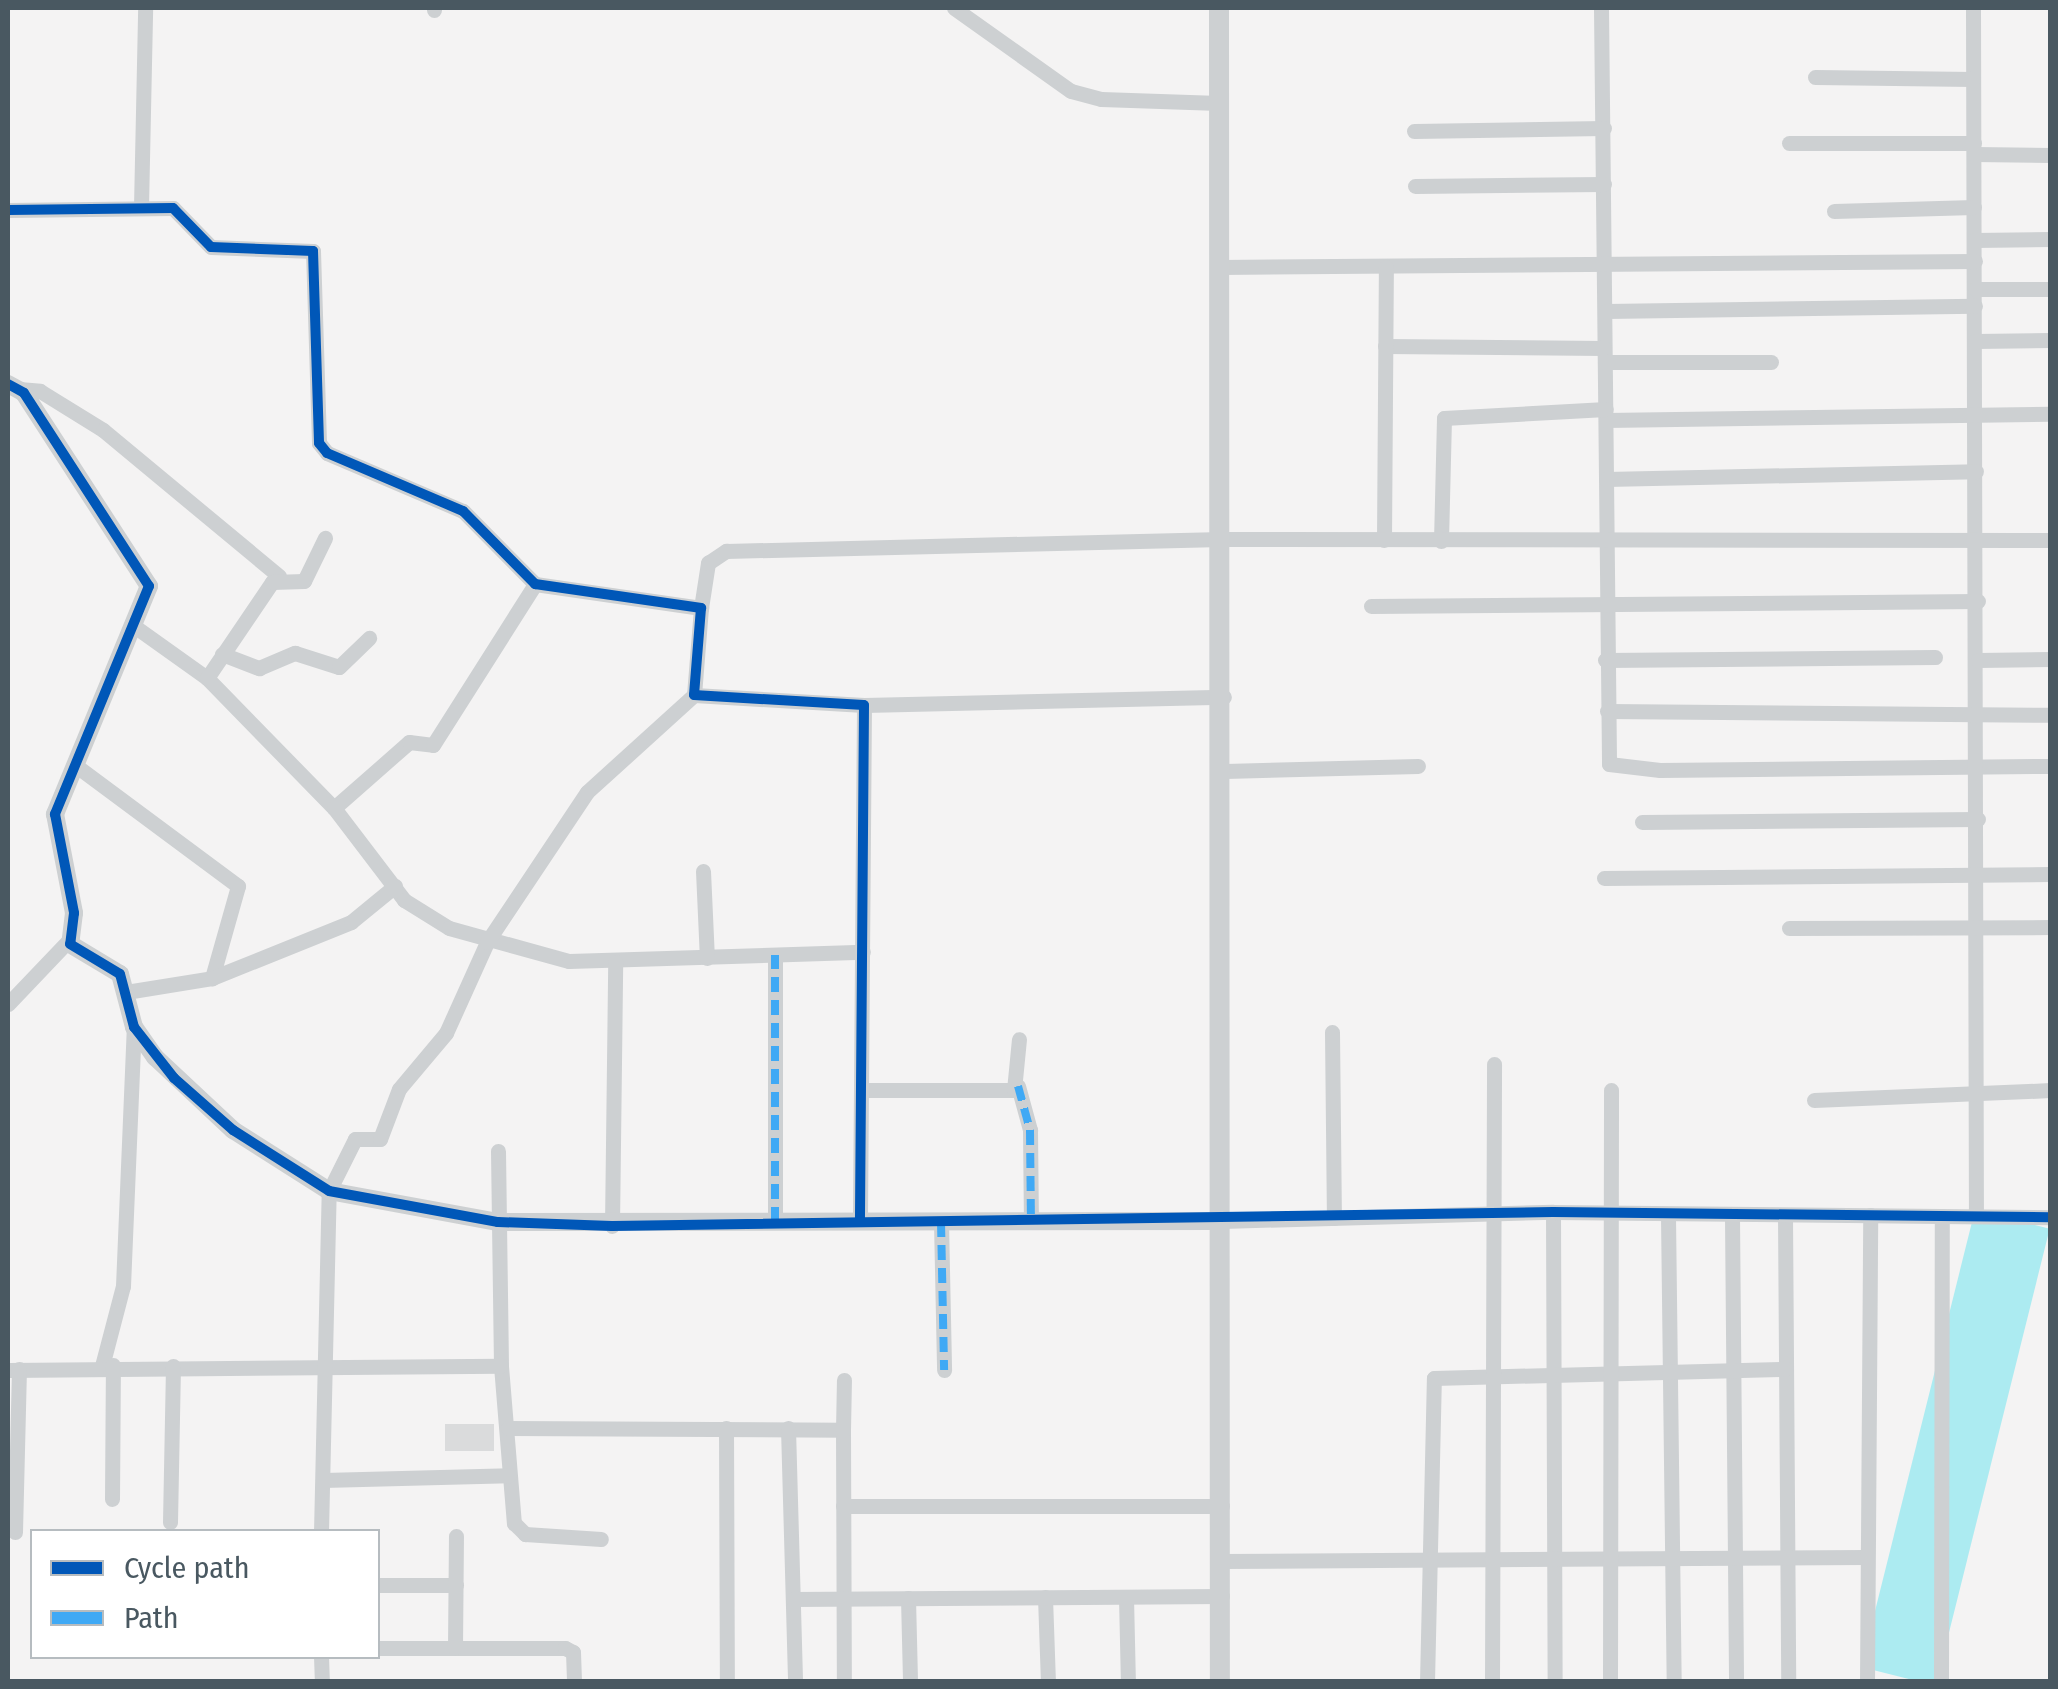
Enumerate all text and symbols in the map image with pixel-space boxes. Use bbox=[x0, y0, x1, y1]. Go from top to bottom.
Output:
legend bbox=[30, 1529, 380, 1659]
text: Cycle path bbox=[124, 1550, 250, 1586]
text: Path bbox=[124, 1600, 178, 1636]

